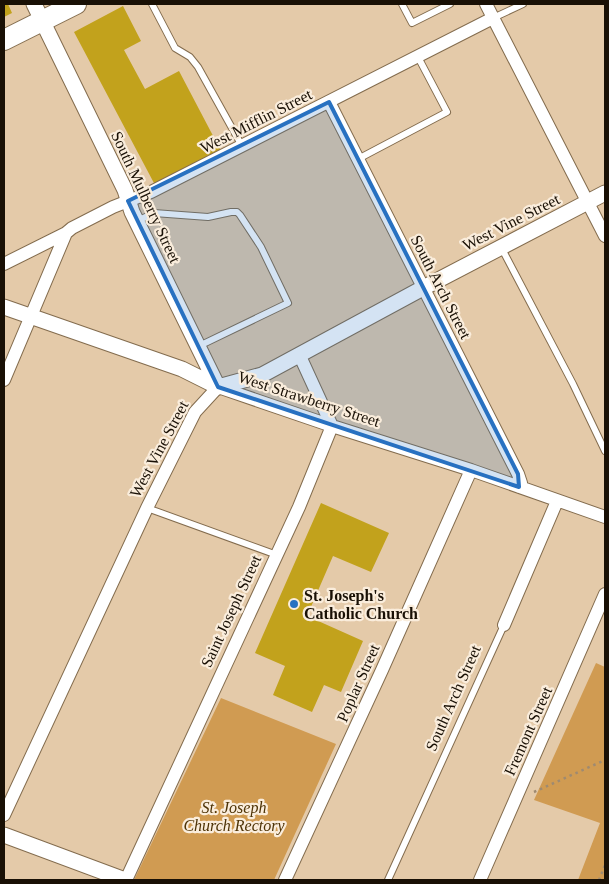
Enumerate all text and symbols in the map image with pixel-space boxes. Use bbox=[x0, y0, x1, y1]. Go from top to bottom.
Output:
street label: West Mifflin Street bbox=[197, 85, 315, 156]
street label: South Mulberry Street bbox=[107, 129, 184, 266]
street label: West Vine Street bbox=[460, 190, 563, 254]
street label: South Arch Street bbox=[408, 232, 475, 342]
street label: West Strawberry Street bbox=[236, 368, 383, 431]
street label: West Vine Street bbox=[126, 397, 192, 500]
street label: Saint Joseph Street bbox=[198, 552, 266, 670]
place label: St. Joseph's Catholic Church bbox=[304, 587, 418, 622]
marker: St. Joseph's Catholic Church bbox=[288, 598, 300, 610]
street label: Poplar Street bbox=[333, 641, 384, 725]
street label: South Arch Street bbox=[422, 642, 484, 753]
street label: Fremont Street bbox=[501, 683, 555, 778]
park label: St. Joseph Church Rectory bbox=[183, 799, 285, 835]

